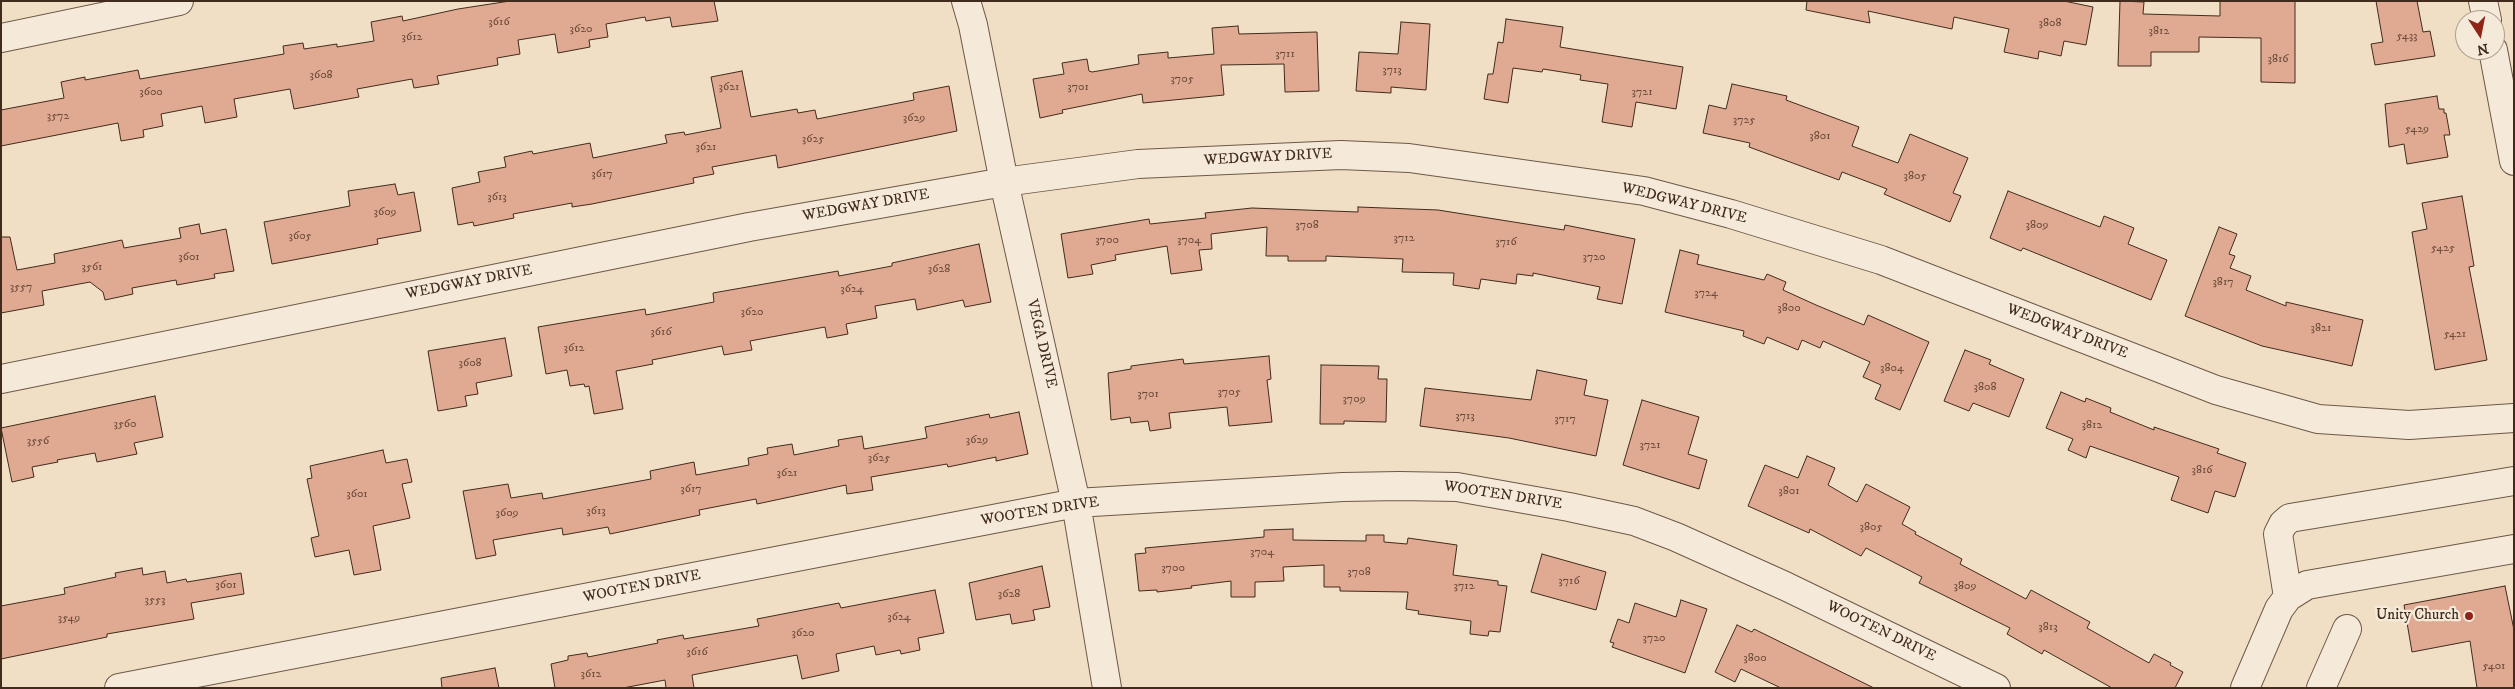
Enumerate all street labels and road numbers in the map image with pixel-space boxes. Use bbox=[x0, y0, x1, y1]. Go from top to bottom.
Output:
street label: WEDGWAY DRIVE bbox=[1203, 146, 1333, 170]
street label: WEDGWAY DRIVE bbox=[1619, 180, 1749, 228]
street label: WEDGWAY DRIVE bbox=[801, 186, 931, 226]
street label: WEDGWAY DRIVE bbox=[404, 262, 534, 304]
street label: VEGA DRIVE bbox=[1022, 298, 1060, 390]
street label: WEDGWAY DRIVE bbox=[2004, 301, 2130, 363]
street label: WOOTEN DRIVE bbox=[1443, 478, 1563, 514]
street label: WOOTEN DRIVE bbox=[980, 494, 1100, 530]
street label: WOOTEN DRIVE bbox=[582, 567, 702, 607]
street label: WOOTEN DRIVE bbox=[1823, 598, 1939, 666]

